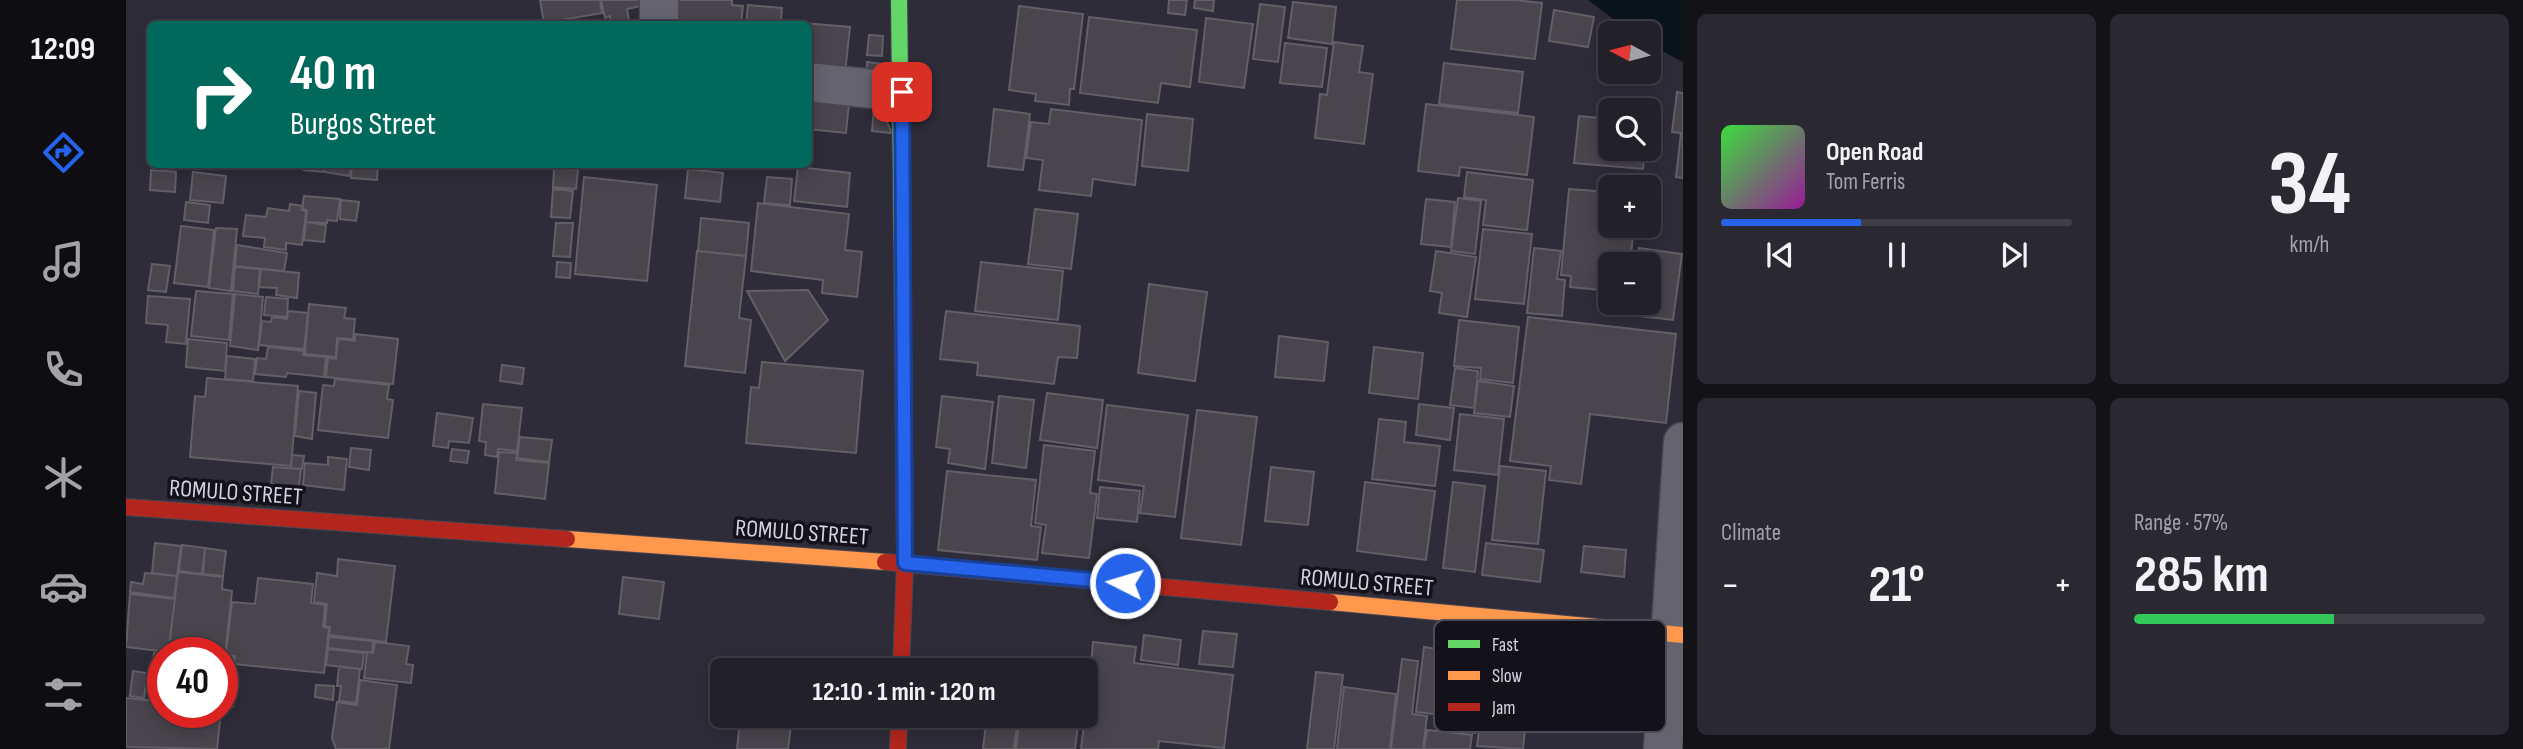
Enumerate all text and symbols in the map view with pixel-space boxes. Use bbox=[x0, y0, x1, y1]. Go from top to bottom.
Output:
north arrow bbox=[1598, 21, 1661, 84]
map controls bbox=[1598, 21, 1661, 315]
text: 12:09 bbox=[31, 30, 95, 69]
text: 40 m bbox=[290, 45, 376, 104]
icon: right bbox=[175, 49, 266, 140]
pin bbox=[872, 62, 932, 122]
icon: arrive bbox=[883, 73, 921, 111]
button: search bbox=[1598, 98, 1661, 161]
text: Burgos Street bbox=[290, 105, 436, 144]
icon: directions bbox=[39, 128, 88, 177]
text: 34 bbox=[2268, 131, 2351, 240]
text: Open Road bbox=[1826, 137, 1923, 168]
text: Tom Ferris bbox=[1826, 168, 1905, 196]
button: + bbox=[1598, 175, 1661, 238]
text: km/h bbox=[2290, 231, 2329, 259]
icon: previous bbox=[1761, 236, 1799, 274]
icon: pause bbox=[1878, 236, 1916, 274]
icon: next bbox=[1995, 236, 2033, 274]
icon: music bbox=[39, 237, 88, 286]
button: − bbox=[1598, 252, 1661, 315]
icon: phone bbox=[39, 345, 88, 394]
icon: climate bbox=[39, 453, 88, 502]
street label: ROMULO STREET bbox=[168, 473, 304, 512]
text: Range · 57% bbox=[2134, 509, 2228, 537]
street label: ROMULO STREET bbox=[734, 513, 870, 552]
text: Climate bbox=[1721, 519, 1781, 547]
text: 285 km bbox=[2134, 544, 2269, 607]
position arrow bbox=[1088, 546, 1162, 620]
text: 21° bbox=[1868, 554, 1925, 617]
icon: car bbox=[39, 562, 88, 611]
street label: ROMULO STREET bbox=[1299, 562, 1435, 603]
text: − bbox=[1721, 563, 1740, 608]
text: + bbox=[2053, 563, 2072, 608]
legend bbox=[1434, 620, 1666, 732]
text: Fast bbox=[1492, 634, 1519, 657]
speed limit sign: 40 bbox=[147, 637, 238, 728]
text: Slow bbox=[1492, 665, 1522, 688]
icon: filters bbox=[39, 670, 88, 719]
text: 12:10 · 1 min · 120 m bbox=[813, 677, 995, 708]
text: Jam bbox=[1491, 697, 1515, 720]

